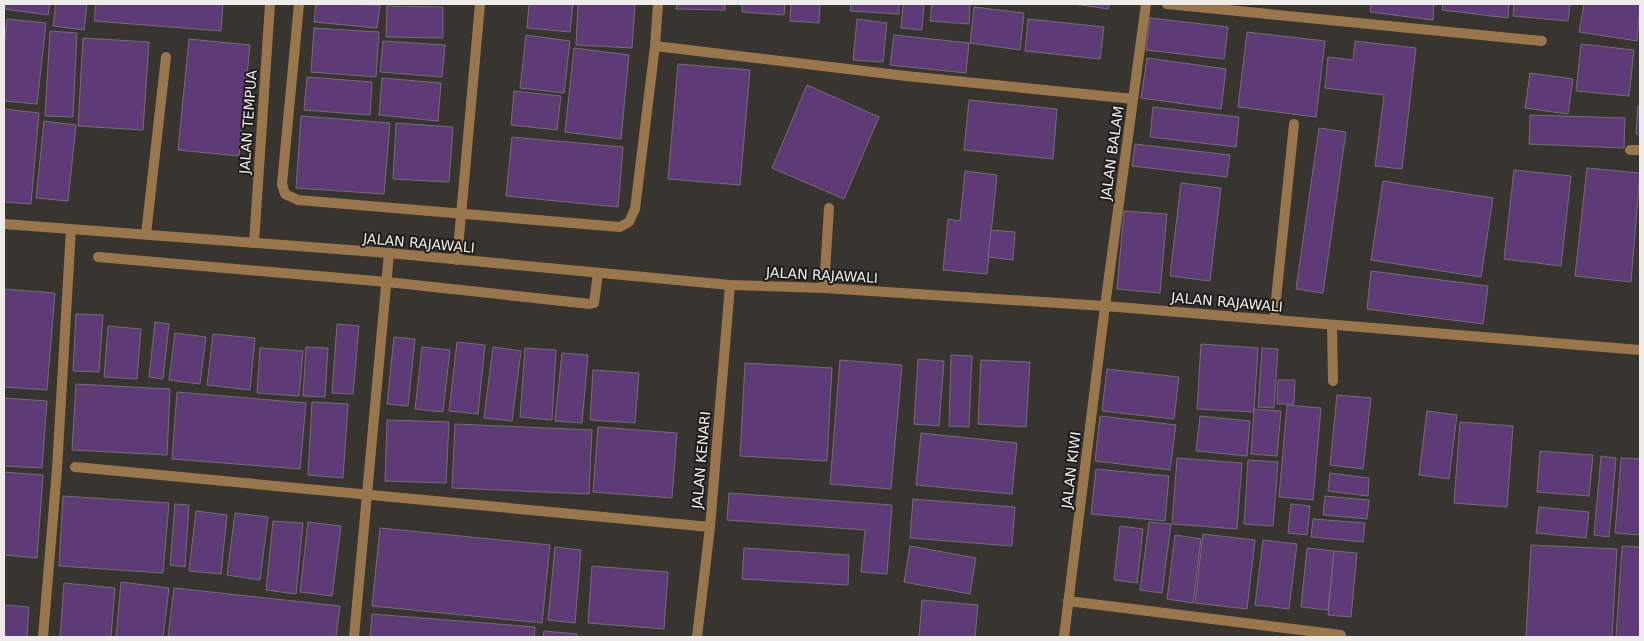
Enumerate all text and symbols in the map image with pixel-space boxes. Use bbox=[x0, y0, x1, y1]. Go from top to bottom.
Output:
street label: JALAN TEMPUA bbox=[236, 69, 260, 175]
street label: JALAN BALAM bbox=[1097, 105, 1127, 202]
street label: JALAN RAJAWALI bbox=[361, 230, 476, 256]
street label: JALAN RAJAWALI bbox=[765, 264, 878, 286]
street label: JALAN RAJAWALI bbox=[1169, 289, 1284, 315]
street label: JALAN KENARI bbox=[689, 410, 713, 511]
street label: JALAN KIWI bbox=[1058, 431, 1084, 510]

